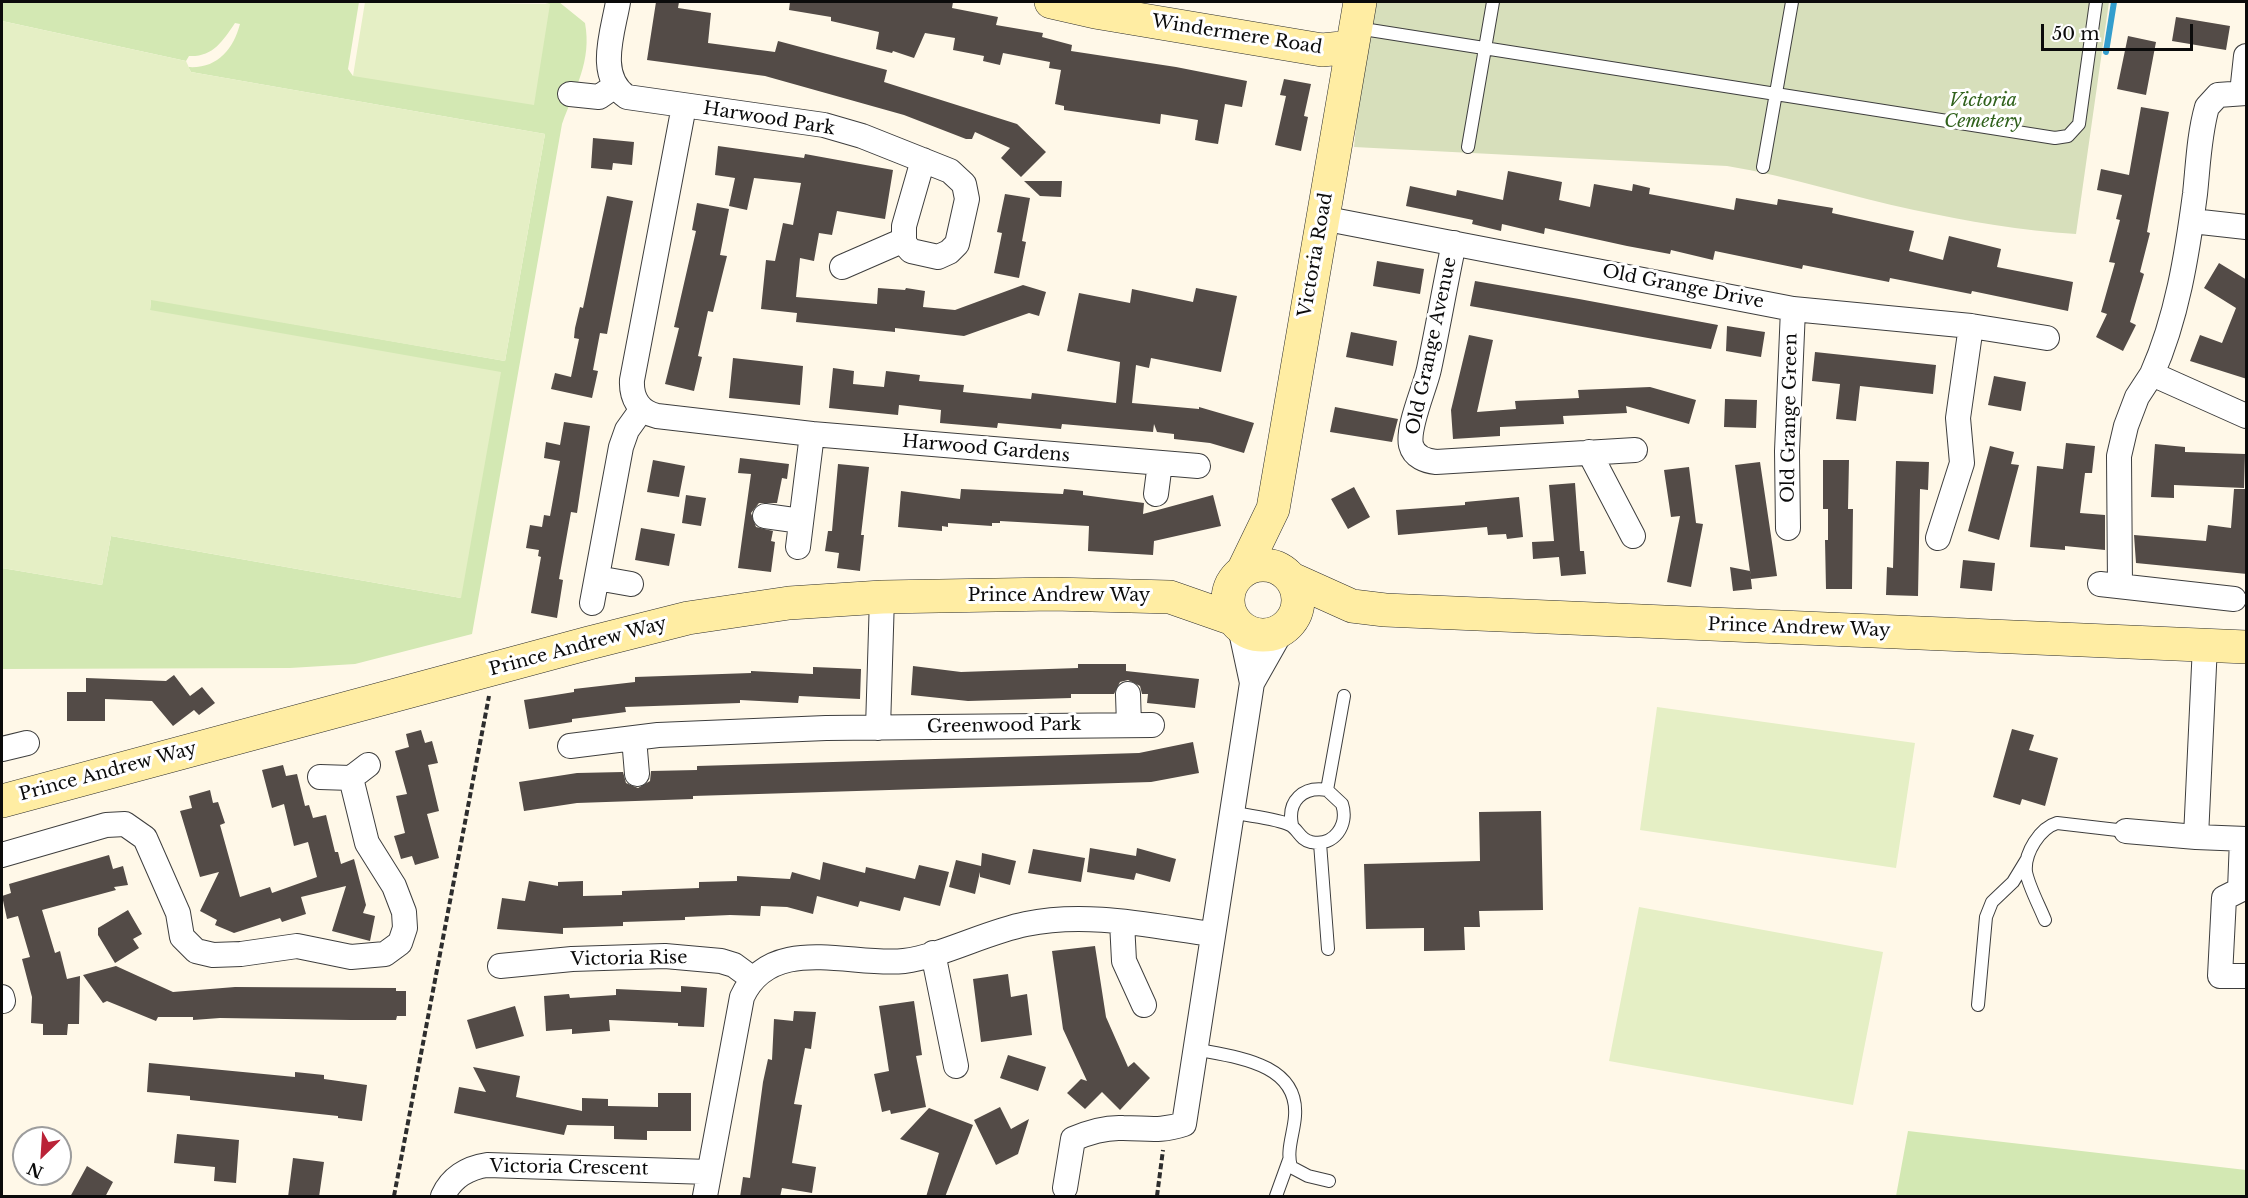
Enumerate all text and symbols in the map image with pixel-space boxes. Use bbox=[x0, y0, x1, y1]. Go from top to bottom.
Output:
street label: Windermere Road bbox=[1150, 11, 1324, 59]
scale bar bbox=[2044, 12, 2196, 50]
text: 50 m bbox=[2052, 23, 2100, 45]
park label: Victoria Cemetery bbox=[1944, 90, 2022, 132]
street label: Harwood Park bbox=[702, 98, 836, 140]
street label: Victoria Road bbox=[1294, 191, 1338, 319]
street label: Old Grange Avenue bbox=[1403, 255, 1461, 437]
street label: Old Grange Drive bbox=[1600, 261, 1766, 313]
street label: Old Grange Green bbox=[1778, 333, 1802, 503]
street label: Harwood Gardens bbox=[901, 431, 1071, 467]
street label: Prince Andrew Way bbox=[968, 585, 1150, 607]
street label: Prince Andrew Way bbox=[487, 613, 669, 681]
street label: Prince Andrew Way bbox=[1707, 614, 1891, 642]
street label: Greenwood Park bbox=[927, 714, 1081, 738]
street label: Prince Andrew Way bbox=[17, 738, 199, 806]
street label: Victoria Rise bbox=[570, 947, 688, 971]
north arrow bbox=[12, 1126, 72, 1186]
street label: Victoria Crescent bbox=[489, 1156, 649, 1180]
text: N bbox=[24, 1158, 46, 1183]

